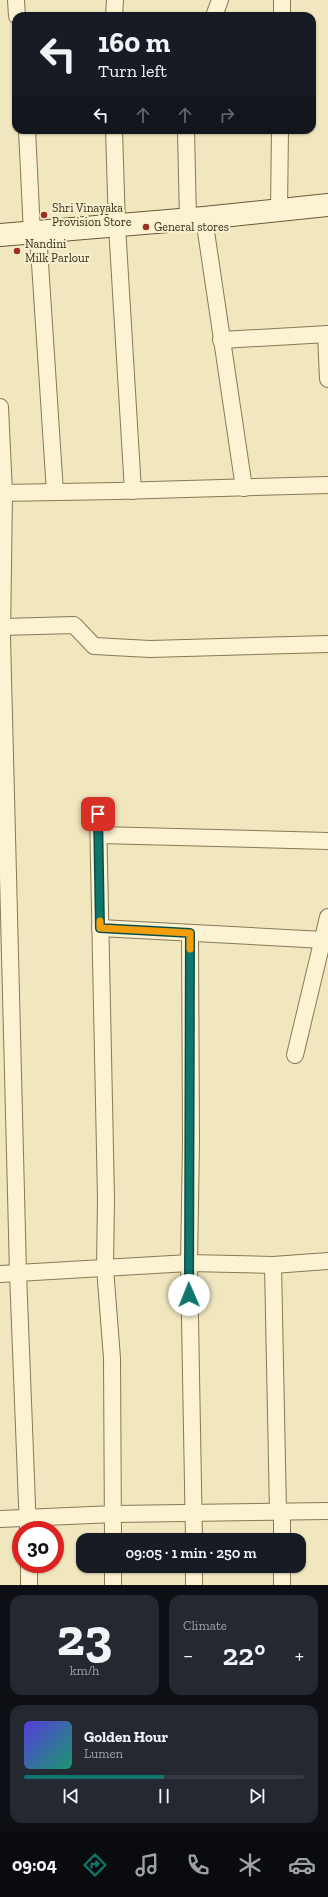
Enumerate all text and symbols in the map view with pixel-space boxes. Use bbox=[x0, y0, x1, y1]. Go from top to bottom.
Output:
text: 160 m bbox=[98, 26, 170, 59]
icon: left bbox=[32, 28, 84, 80]
text: Turn left bbox=[98, 60, 167, 82]
icon: left bbox=[90, 104, 112, 126]
icon: ahead bbox=[132, 104, 154, 126]
icon: ahead bbox=[174, 104, 196, 126]
icon: right bbox=[216, 104, 238, 126]
place label: Shri Vinayaka Provision Store bbox=[52, 201, 132, 229]
marker: Shri Vinayaka Provision Store bbox=[39, 210, 49, 220]
place label: General stores bbox=[154, 220, 229, 234]
marker: General stores bbox=[141, 222, 151, 232]
place label: Nandini Milk Parlour bbox=[25, 237, 90, 265]
marker: Nandini Milk Parlour bbox=[12, 246, 22, 256]
pin bbox=[81, 797, 115, 831]
icon: arrive bbox=[87, 803, 109, 825]
position arrow bbox=[168, 1274, 210, 1316]
speed limit sign: 30 bbox=[12, 1521, 64, 1573]
text: 09:05 · 1 min · 250 m bbox=[125, 1544, 257, 1562]
text: 23 bbox=[57, 1606, 112, 1668]
text: Climate bbox=[183, 1618, 227, 1633]
text: 22° bbox=[223, 1637, 266, 1673]
text: − bbox=[183, 1642, 193, 1669]
text: + bbox=[295, 1642, 304, 1669]
text: km/h bbox=[70, 1663, 99, 1678]
text: Golden Hour bbox=[84, 1728, 168, 1746]
text: Lumen bbox=[84, 1746, 123, 1761]
icon: previous bbox=[60, 1785, 82, 1807]
icon: pause bbox=[153, 1785, 175, 1807]
icon: next bbox=[246, 1785, 268, 1807]
icon: directions bbox=[81, 1851, 109, 1879]
icon: music bbox=[133, 1851, 161, 1879]
icon: phone bbox=[184, 1851, 212, 1879]
icon: climate bbox=[236, 1851, 264, 1879]
icon: car bbox=[288, 1851, 316, 1879]
text: 09:04 bbox=[12, 1854, 57, 1876]

